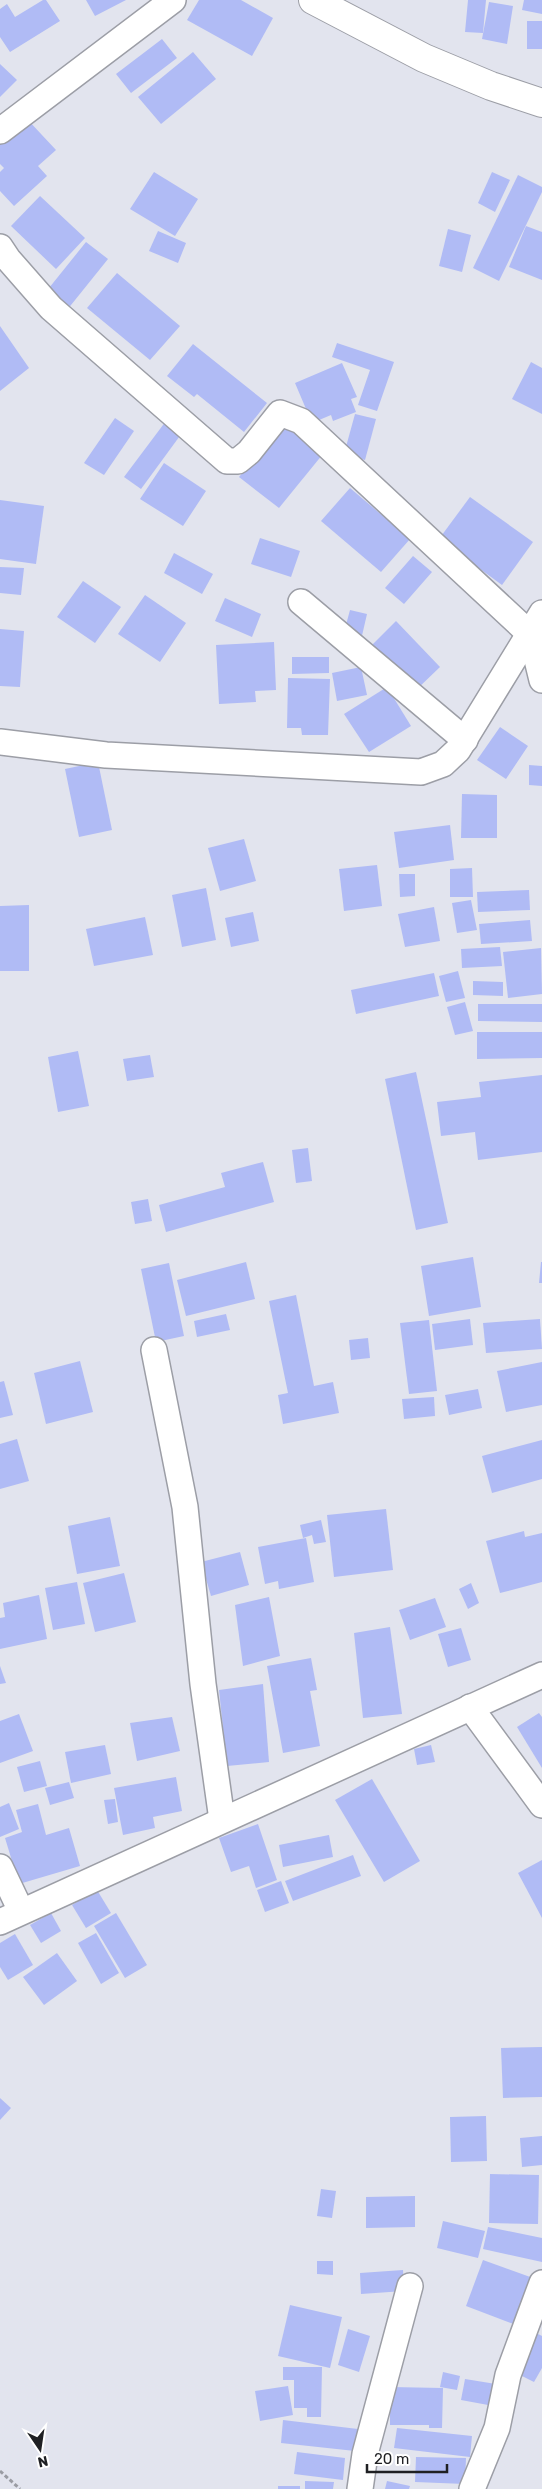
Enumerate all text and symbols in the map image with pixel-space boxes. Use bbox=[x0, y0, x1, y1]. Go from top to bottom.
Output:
north arrow bbox=[15, 2424, 65, 2474]
scale bar bbox=[367, 2442, 447, 2474]
text: 20 m bbox=[374, 2450, 409, 2468]
text: N bbox=[36, 2452, 50, 2471]

